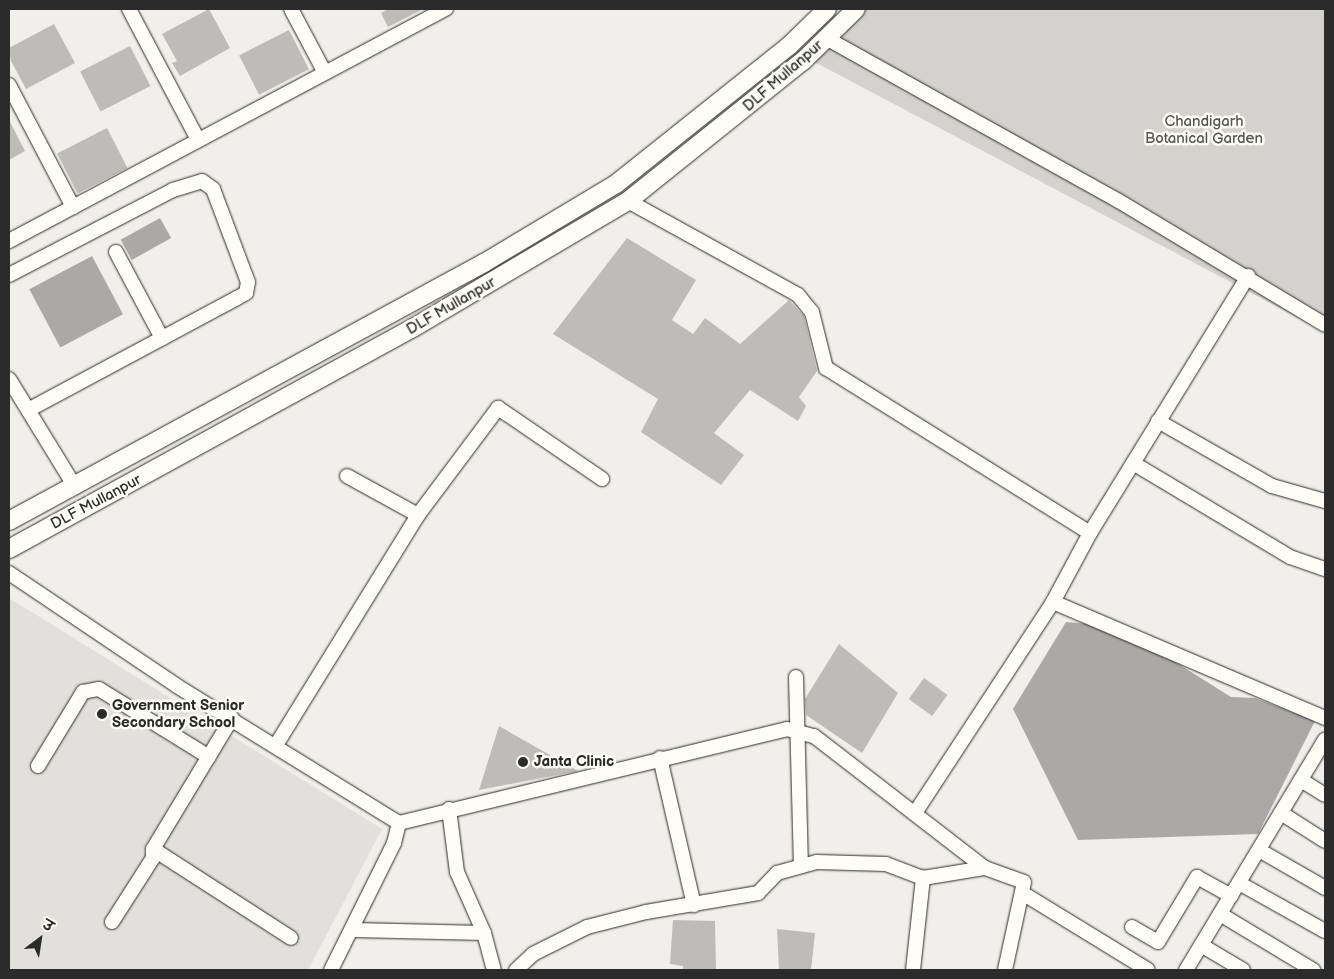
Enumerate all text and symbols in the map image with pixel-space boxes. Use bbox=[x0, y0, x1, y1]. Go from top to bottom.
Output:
street label: DLF Mullanpur bbox=[739, 37, 827, 115]
park label: Chandigarh Botanical Garden bbox=[1145, 112, 1263, 147]
street label: DLF Mullanpur bbox=[403, 273, 499, 339]
street label: DLF Mullanpur bbox=[48, 471, 144, 533]
place label: Government Senior Secondary School bbox=[112, 696, 244, 731]
marker: Government Senior Secondary School bbox=[96, 708, 108, 720]
place label: Janta Clinic bbox=[534, 753, 614, 771]
marker: Janta Clinic bbox=[516, 755, 530, 769]
north arrow bbox=[15, 914, 65, 964]
text: उ bbox=[40, 916, 56, 935]

